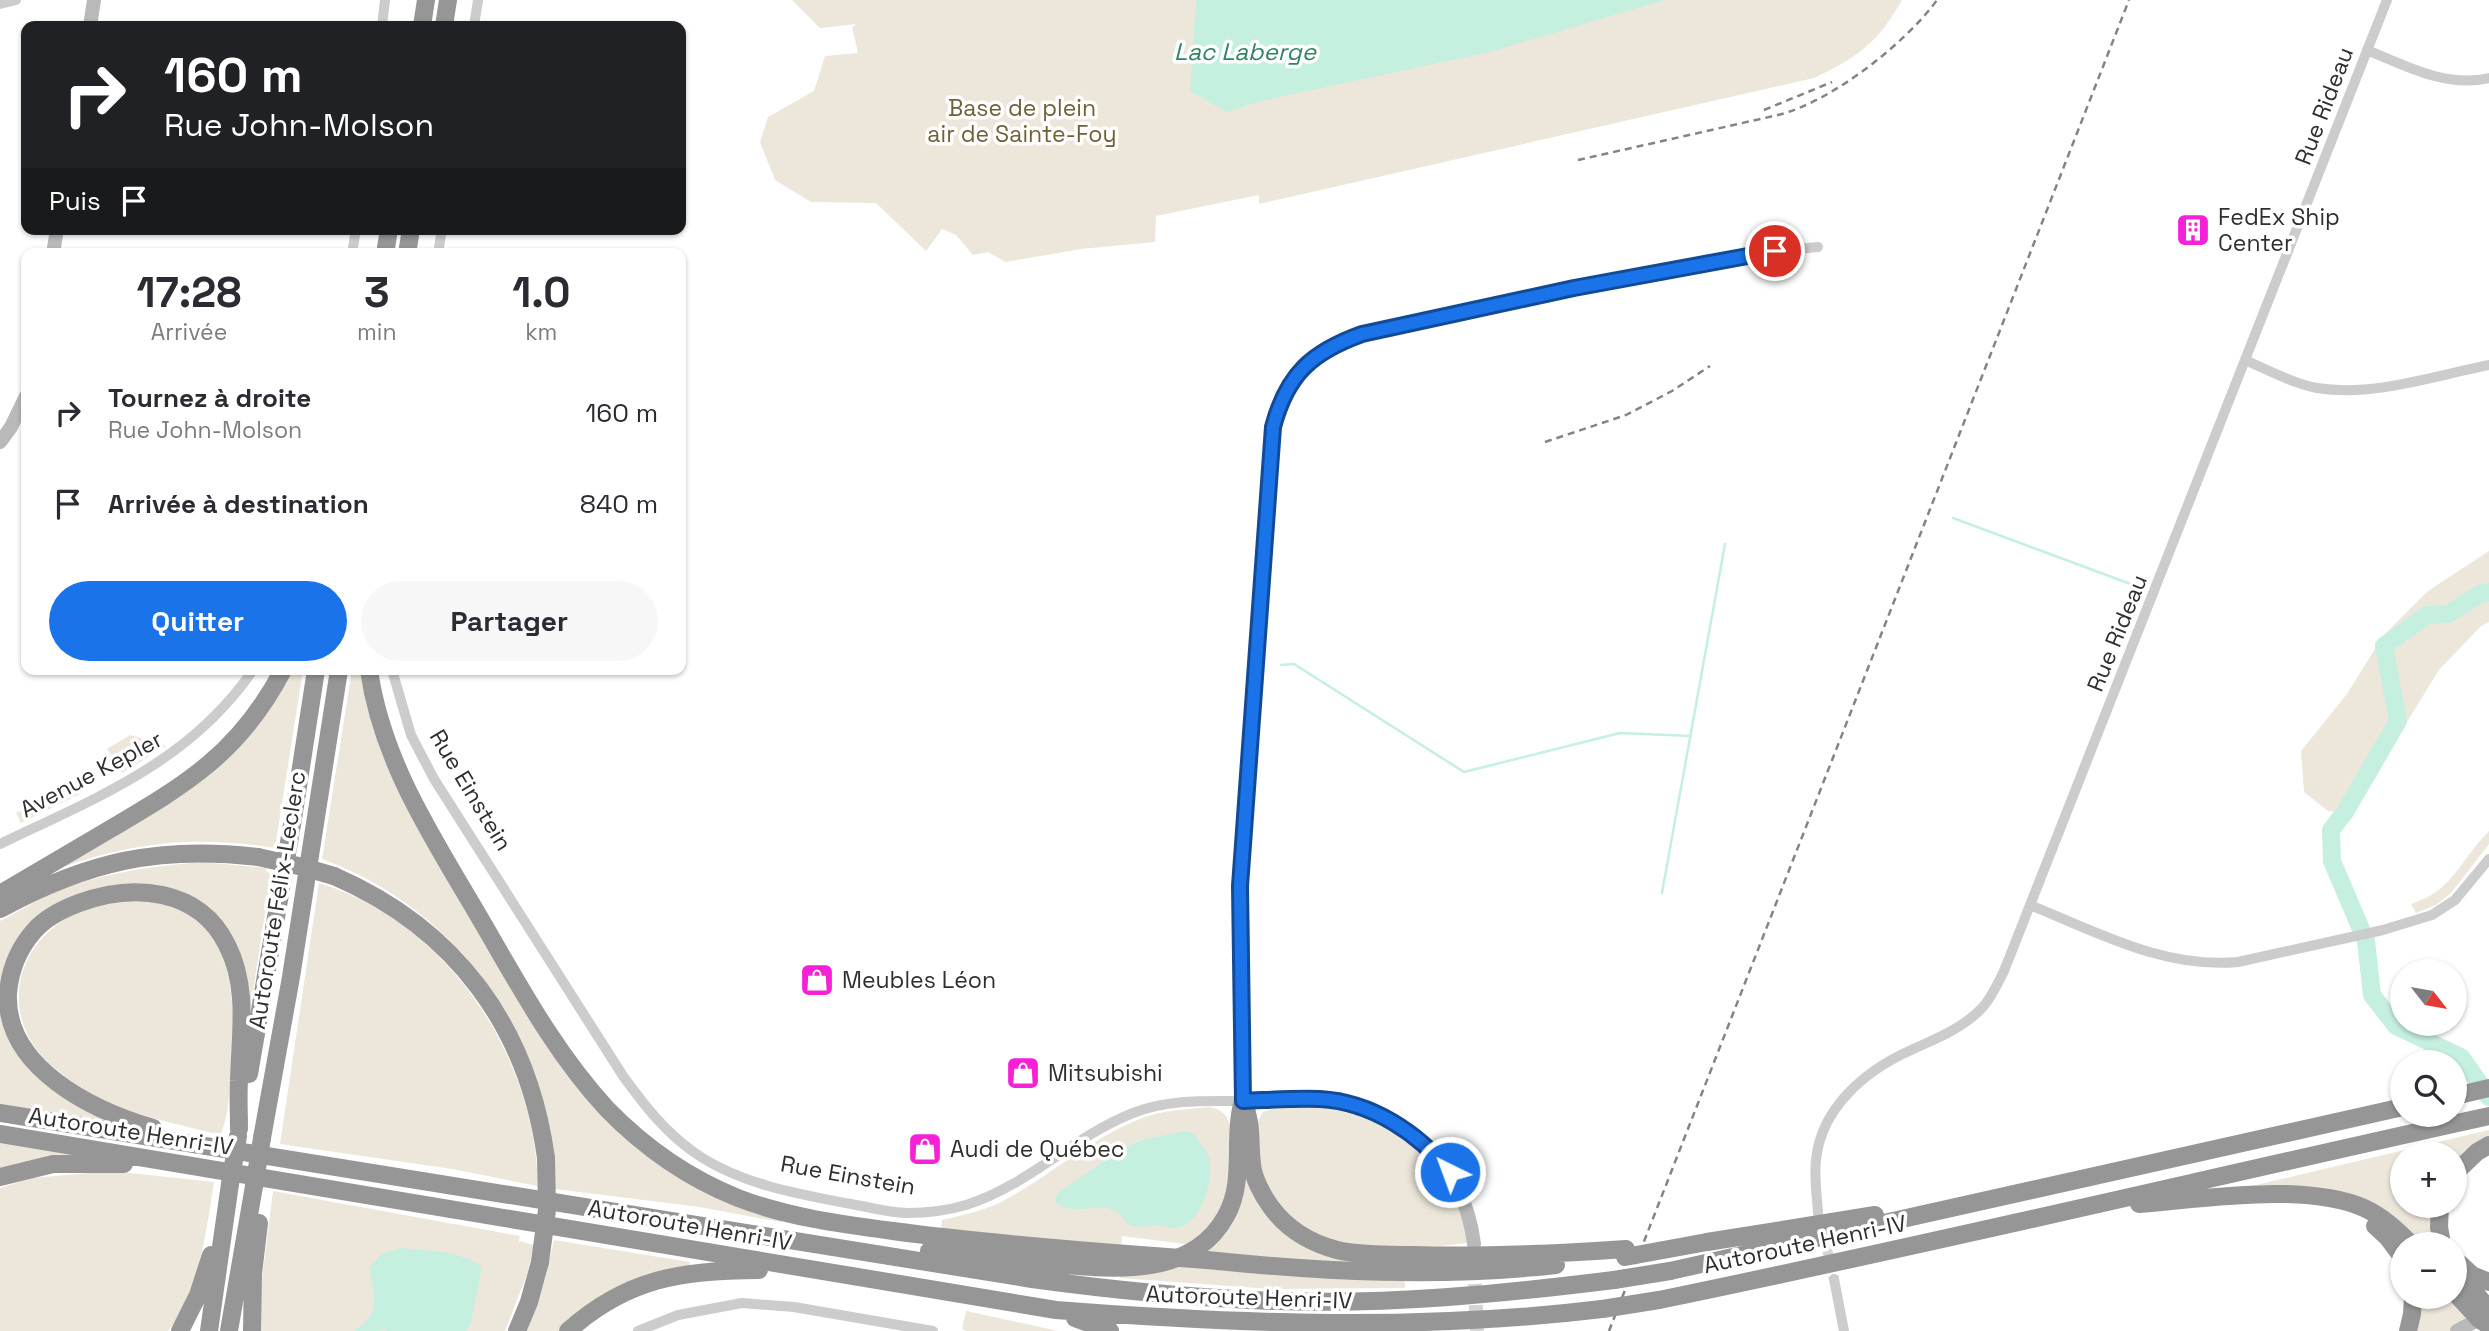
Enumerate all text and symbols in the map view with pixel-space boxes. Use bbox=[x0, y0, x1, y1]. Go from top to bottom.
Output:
water label: Lac Laberge bbox=[1174, 36, 1317, 67]
street label: Rue Rideau bbox=[2288, 43, 2360, 169]
text: 160 m bbox=[164, 44, 302, 106]
icon: right bbox=[49, 49, 140, 140]
park label: Base de plein air de Sainte-Foy bbox=[927, 93, 1117, 149]
text: Rue John-Molson bbox=[164, 105, 434, 145]
icon: arrive bbox=[115, 182, 153, 220]
text: Puis bbox=[49, 184, 101, 218]
place label: FedEx Ship Center bbox=[2218, 202, 2340, 258]
building icon: FedEx Ship Center bbox=[2174, 211, 2212, 249]
pin bbox=[1745, 221, 1805, 281]
icon: arrive bbox=[1756, 232, 1794, 270]
text: 17:28 bbox=[137, 266, 242, 319]
text: 3 bbox=[364, 266, 390, 319]
text: 1.0 bbox=[512, 266, 570, 319]
text: Arrivée bbox=[151, 317, 227, 347]
text: min bbox=[357, 317, 397, 347]
text: km bbox=[525, 317, 557, 347]
text: Tournez à droite bbox=[108, 381, 311, 415]
icon: right bbox=[49, 394, 87, 432]
text: 160 m bbox=[586, 396, 658, 430]
text: Rue John-Molson bbox=[108, 415, 302, 445]
icon: arrive bbox=[49, 485, 87, 523]
text: Arrivée à destination bbox=[108, 487, 369, 521]
text: 840 m bbox=[580, 487, 658, 521]
street label: Rue Rideau bbox=[2080, 570, 2154, 696]
button: Quitter bbox=[49, 581, 347, 661]
button: Partager bbox=[361, 581, 658, 661]
street label: Avenue Kepler bbox=[15, 724, 167, 824]
street label: Rue Einstein bbox=[423, 724, 519, 856]
street label: Autoroute Félix-Leclerc bbox=[242, 769, 312, 1031]
north arrow bbox=[2390, 959, 2468, 1036]
map controls bbox=[2390, 959, 2467, 1309]
shop icon: Meubles Léon bbox=[798, 961, 836, 999]
place label: Meubles Léon bbox=[842, 965, 996, 995]
button: search bbox=[2390, 1050, 2467, 1127]
shop icon: Mitsubishi bbox=[1004, 1054, 1042, 1092]
place label: Mitsubishi bbox=[1048, 1058, 1163, 1088]
street label: Autoroute Henri-IV bbox=[27, 1100, 235, 1162]
shop icon: Audi de Québec bbox=[906, 1130, 944, 1168]
place label: Audi de Québec bbox=[950, 1134, 1125, 1164]
position arrow bbox=[1413, 1135, 1487, 1209]
button: + bbox=[2390, 1141, 2467, 1218]
street label: Rue Einstein bbox=[778, 1148, 918, 1202]
street label: Autoroute Henri-IV bbox=[586, 1192, 794, 1258]
street label: Autoroute Henri-IV bbox=[1701, 1208, 1909, 1280]
button: − bbox=[2390, 1232, 2467, 1309]
street label: Autoroute Henri-IV bbox=[1145, 1278, 1353, 1316]

